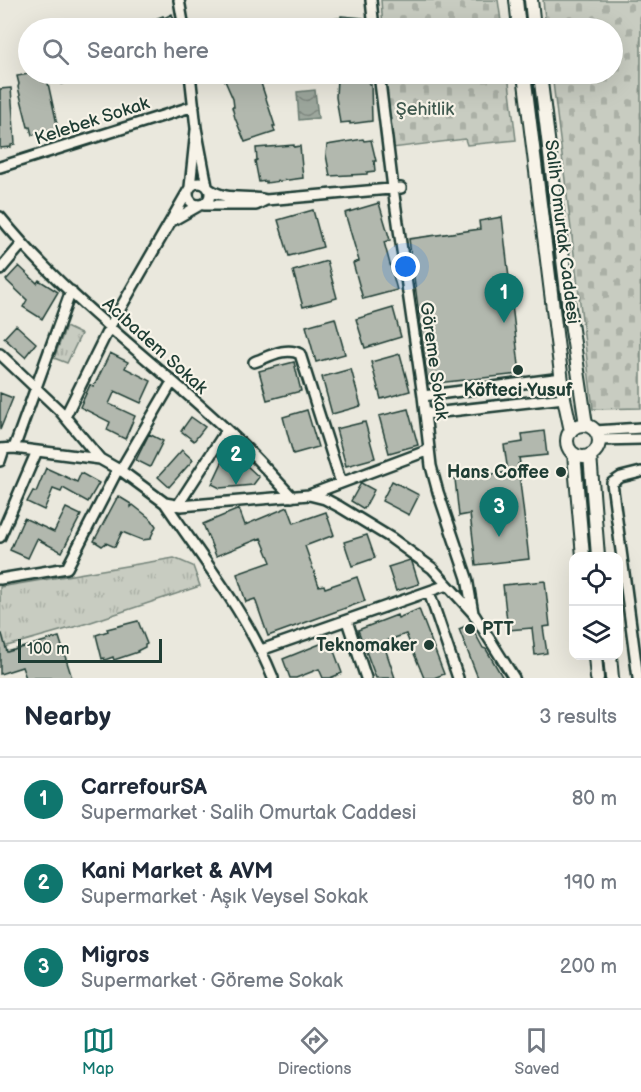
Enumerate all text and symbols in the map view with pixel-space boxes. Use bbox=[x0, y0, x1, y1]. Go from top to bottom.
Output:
search box bbox=[18, 18, 623, 84]
icon: search bbox=[39, 35, 72, 68]
text: Search here bbox=[87, 38, 209, 65]
street label: Kelebek Sokak bbox=[32, 93, 152, 149]
park label: Şehitlik bbox=[396, 99, 454, 120]
street label: Salih Omurtak Caddesi bbox=[540, 139, 584, 325]
your location bbox=[391, 252, 420, 281]
pin: 1 bbox=[484, 274, 524, 323]
street label: Acıbadem Sokak bbox=[98, 293, 212, 399]
street label: Göreme Sokak bbox=[415, 301, 453, 422]
marker: Köfteci Yusuf bbox=[511, 363, 525, 377]
place label: Köfteci Yusuf bbox=[463, 380, 573, 401]
pin: 2 bbox=[216, 436, 256, 485]
place label: Hans Coffee bbox=[447, 462, 549, 483]
marker: Hans Coffee bbox=[554, 465, 568, 479]
pin: 3 bbox=[480, 488, 518, 537]
map controls bbox=[569, 552, 623, 660]
button: locate bbox=[569, 552, 623, 606]
button: layers bbox=[569, 606, 623, 660]
place label: PTT bbox=[482, 619, 515, 640]
marker: PTT bbox=[463, 622, 477, 636]
place label: Teknomaker bbox=[316, 635, 418, 656]
scale bar bbox=[18, 636, 162, 664]
marker: Teknomaker bbox=[422, 638, 436, 652]
text: 100 m bbox=[27, 640, 70, 659]
text: Nearby bbox=[24, 702, 111, 733]
text: 3 results bbox=[539, 705, 617, 729]
text: CarrefourSA bbox=[81, 774, 207, 801]
text: 1 bbox=[39, 787, 48, 811]
text: 80 m bbox=[572, 787, 617, 811]
text: Supermarket · Salih Omurtak Caddesi bbox=[81, 801, 416, 825]
text: Kani Market & AVM bbox=[81, 858, 273, 885]
text: 2 bbox=[38, 871, 49, 895]
text: 190 m bbox=[564, 871, 617, 895]
text: Supermarket · Aşık Veysel Sokak bbox=[81, 885, 368, 909]
text: Migros bbox=[81, 942, 149, 969]
text: 3 bbox=[38, 955, 49, 979]
text: 200 m bbox=[560, 955, 617, 979]
text: Supermarket · Göreme Sokak bbox=[81, 969, 343, 993]
tab: Map bbox=[82, 1024, 115, 1079]
tab: Directions bbox=[278, 1024, 351, 1079]
tab: Saved bbox=[514, 1024, 559, 1079]

